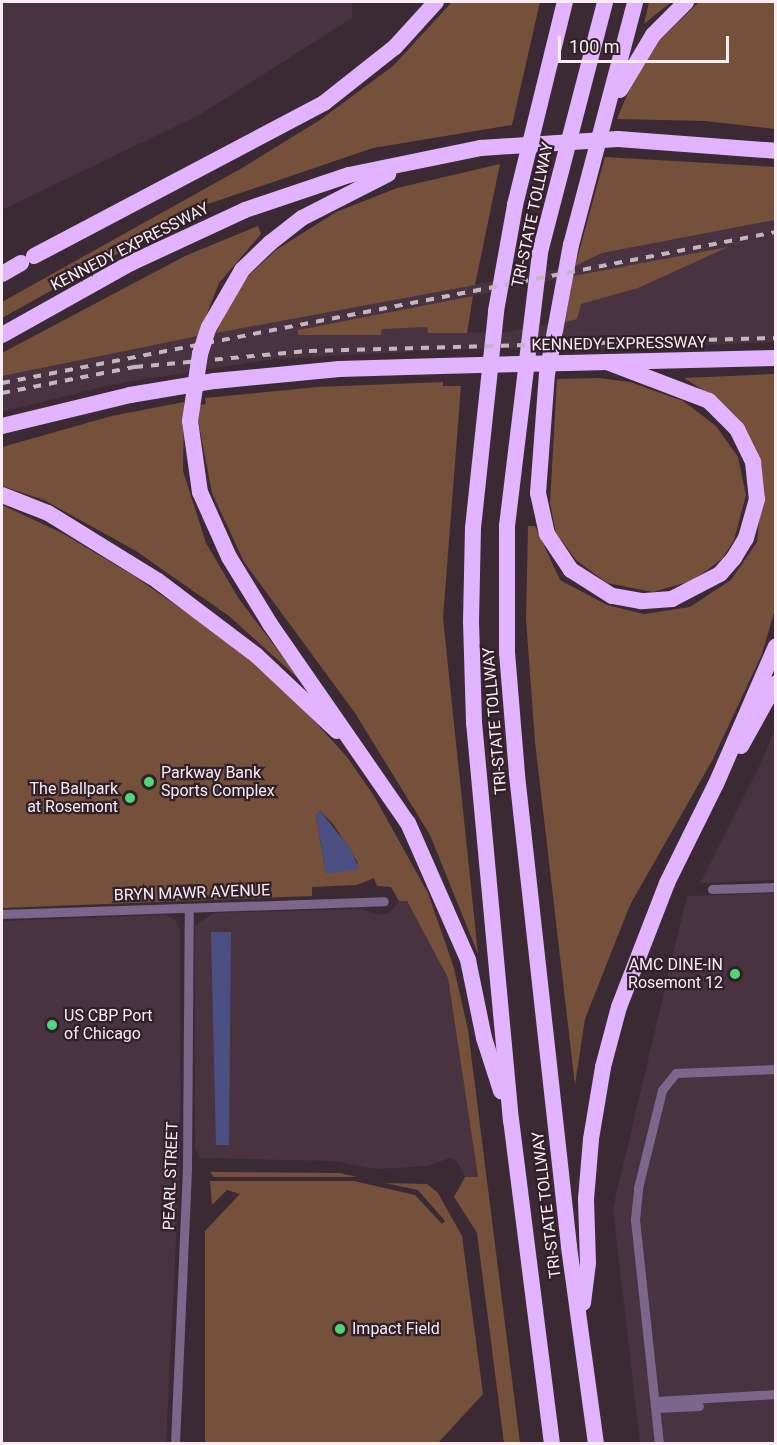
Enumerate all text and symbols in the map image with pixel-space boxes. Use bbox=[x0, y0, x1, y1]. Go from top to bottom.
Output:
scale bar bbox=[561, 24, 732, 62]
text: 100 m bbox=[569, 36, 620, 57]
street label: TRI-STATE TOLLWAY bbox=[508, 140, 558, 290]
street label: KENNEDY EXPRESSWAY bbox=[48, 199, 212, 295]
street label: KENNEDY EXPRESSWAY bbox=[531, 333, 707, 355]
street label: TRI-STATE TOLLWAY bbox=[479, 646, 511, 796]
place label: Parkway Bank Sports Complex bbox=[161, 763, 275, 801]
marker: Parkway Bank Sports Complex bbox=[142, 775, 156, 789]
place label: The Ballpark at Rosemont bbox=[27, 779, 118, 817]
marker: The Ballpark at Rosemont bbox=[123, 791, 137, 805]
street label: BRYN MAWR AVENUE bbox=[114, 881, 270, 905]
place label: AMC DINE-IN Rosemont 12 bbox=[628, 955, 723, 993]
marker: AMC DINE-IN Rosemont 12 bbox=[728, 967, 742, 981]
place label: US CBP Port of Chicago bbox=[64, 1006, 152, 1044]
marker: US CBP Port of Chicago bbox=[45, 1018, 59, 1032]
street label: PEARL STREET bbox=[160, 1121, 182, 1231]
street label: TRI-STATE TOLLWAY bbox=[528, 1130, 566, 1280]
place label: Impact Field bbox=[352, 1319, 440, 1339]
marker: Impact Field bbox=[333, 1322, 347, 1336]

